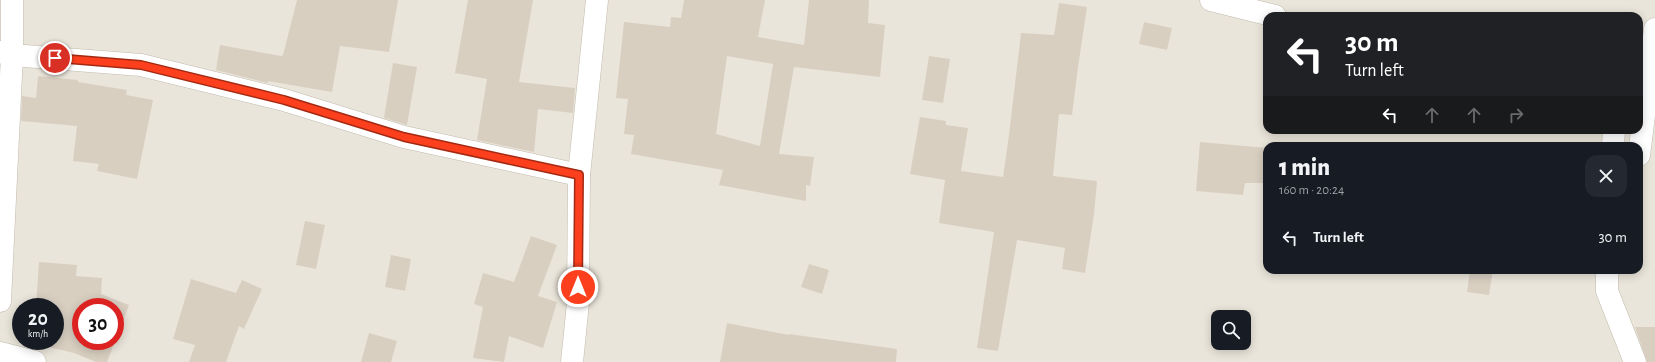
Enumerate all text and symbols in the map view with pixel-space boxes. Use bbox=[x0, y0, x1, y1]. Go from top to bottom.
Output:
icon: left bbox=[1279, 28, 1331, 80]
text: 30 m bbox=[1345, 29, 1398, 57]
pin bbox=[38, 41, 72, 75]
icon: arrive bbox=[44, 47, 66, 69]
text: Turn left bbox=[1345, 62, 1404, 80]
icon: left bbox=[1379, 104, 1401, 126]
icon: ahead bbox=[1421, 104, 1443, 126]
icon: ahead bbox=[1463, 104, 1485, 126]
icon: right bbox=[1505, 104, 1527, 126]
button: close bbox=[1585, 155, 1627, 197]
text: 1 min bbox=[1279, 156, 1330, 180]
text: 160 m · 20:24 bbox=[1279, 184, 1344, 197]
icon: left bbox=[1279, 227, 1301, 249]
text: Turn left bbox=[1313, 230, 1364, 245]
text: 30 m bbox=[1598, 230, 1627, 245]
position arrow bbox=[557, 266, 599, 308]
speed limit sign: 30 bbox=[72, 298, 124, 350]
text: 20 bbox=[28, 309, 48, 329]
map controls bbox=[1211, 310, 1251, 350]
button: search bbox=[1211, 310, 1251, 350]
text: km/h bbox=[28, 329, 48, 339]

